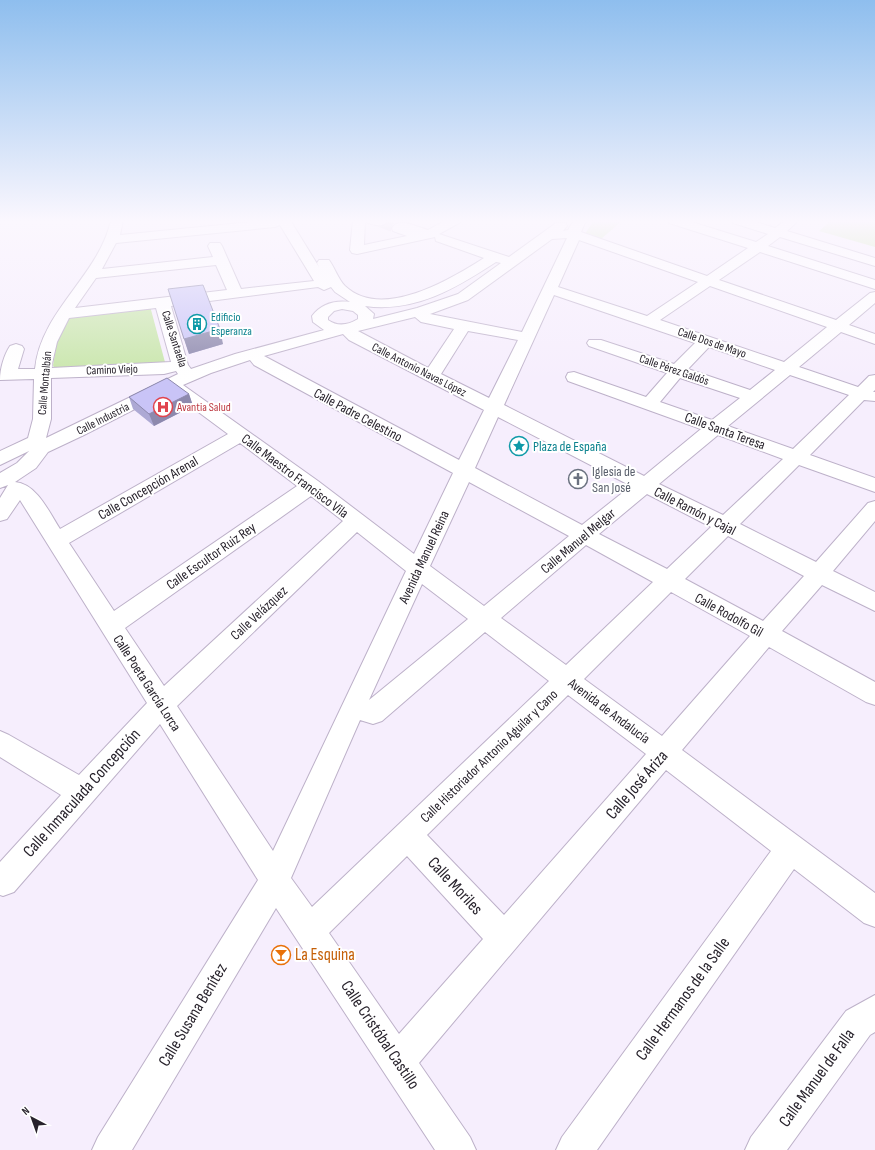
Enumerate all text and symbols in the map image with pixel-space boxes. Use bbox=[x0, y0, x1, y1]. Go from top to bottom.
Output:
street label: Calle Santaella bbox=[158, 309, 190, 370]
place label: Edificio Esperanza bbox=[211, 310, 252, 339]
building icon: Edificio Esperanza bbox=[186, 313, 208, 335]
street label: Calle Dos de Mayo bbox=[676, 324, 748, 362]
street label: Calle Antonio Navas López bbox=[369, 340, 469, 401]
street label: Calle Montalbán bbox=[35, 350, 55, 416]
street label: Calle Pérez Galdós bbox=[637, 351, 711, 389]
street label: Camino Viejo bbox=[86, 362, 138, 378]
street label: Calle Padre Celestino bbox=[311, 385, 405, 446]
hospital icon: Avantia Salud bbox=[152, 396, 174, 418]
street label: Calle Industria bbox=[74, 399, 132, 439]
place label: Avantia Salud bbox=[176, 400, 231, 415]
street label: Calle Santa Teresa bbox=[682, 409, 768, 453]
street label: Calle Maestro Francisco Vila bbox=[238, 430, 352, 522]
place icon: Plaza de España bbox=[508, 435, 530, 457]
place label: Plaza de España bbox=[533, 438, 607, 455]
street label: Calle Concepción Arenal bbox=[95, 453, 201, 523]
place label: Iglesia de San José bbox=[592, 463, 635, 496]
church icon: Iglesia de San José bbox=[567, 468, 589, 490]
street label: Calle Ramón y Cajal bbox=[651, 483, 739, 539]
street label: Calle Manuel Melgar bbox=[537, 505, 619, 577]
street label: Avenida Manuel Reina bbox=[395, 508, 453, 607]
street label: Calle Escultor Ruiz Rey bbox=[163, 518, 260, 593]
street label: Calle Velázquez bbox=[227, 582, 291, 644]
street label: Calle Rodolfo Gil bbox=[692, 589, 766, 641]
street label: Calle Poeta García Lorca bbox=[110, 632, 184, 734]
street label: Avenida de Andalucía bbox=[564, 674, 653, 747]
street label: Calle Historiador Antonio Aguilar y Cano bbox=[417, 686, 561, 826]
street label: Calle Inmaculada Concepción bbox=[19, 725, 145, 861]
street label: Calle José Ariza bbox=[602, 746, 672, 824]
street label: Calle Moriles bbox=[423, 853, 487, 919]
street label: Calle Hermanos de la Salle bbox=[632, 933, 734, 1064]
bar icon: La Esquina bbox=[270, 944, 292, 966]
place label: La Esquina bbox=[295, 945, 355, 965]
street label: Calle Susana Benítez bbox=[154, 960, 232, 1070]
street label: Calle Cristóbal Castillo bbox=[336, 977, 424, 1093]
street label: Calle Manuel de Falla bbox=[775, 1025, 859, 1131]
north arrow bbox=[12, 1098, 52, 1138]
text: N bbox=[19, 1104, 32, 1118]

